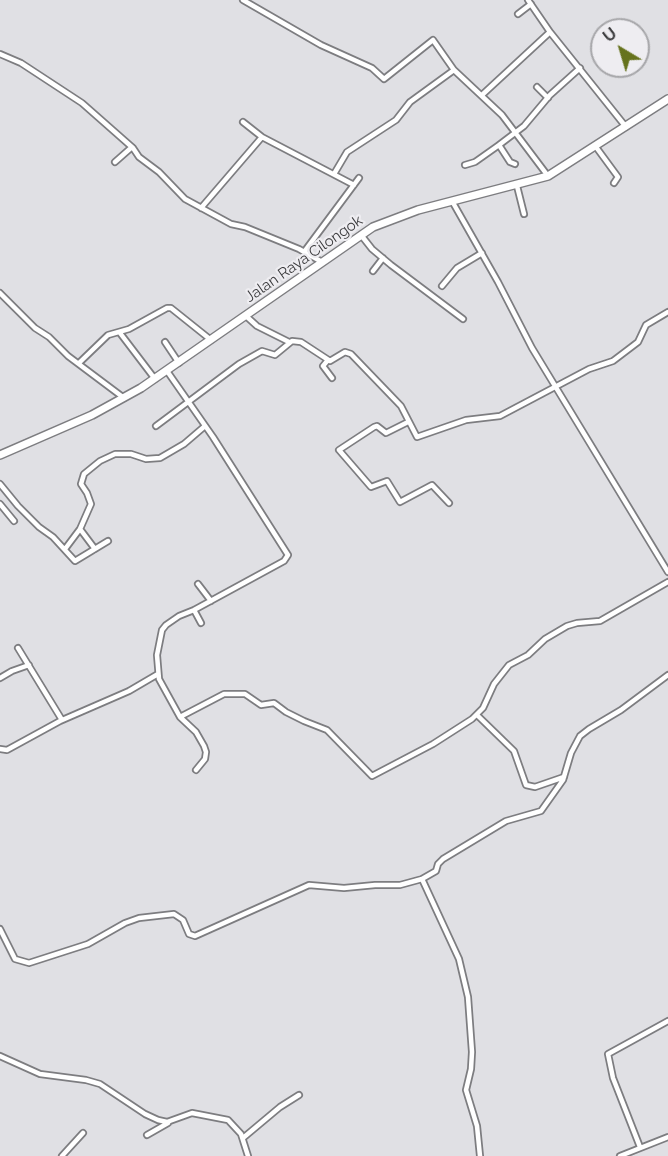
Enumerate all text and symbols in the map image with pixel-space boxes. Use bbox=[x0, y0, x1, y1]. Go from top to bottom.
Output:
north arrow bbox=[590, 18, 650, 78]
text: U bbox=[599, 24, 620, 46]
street label: Jalan Raya Cilongok bbox=[242, 212, 366, 306]

